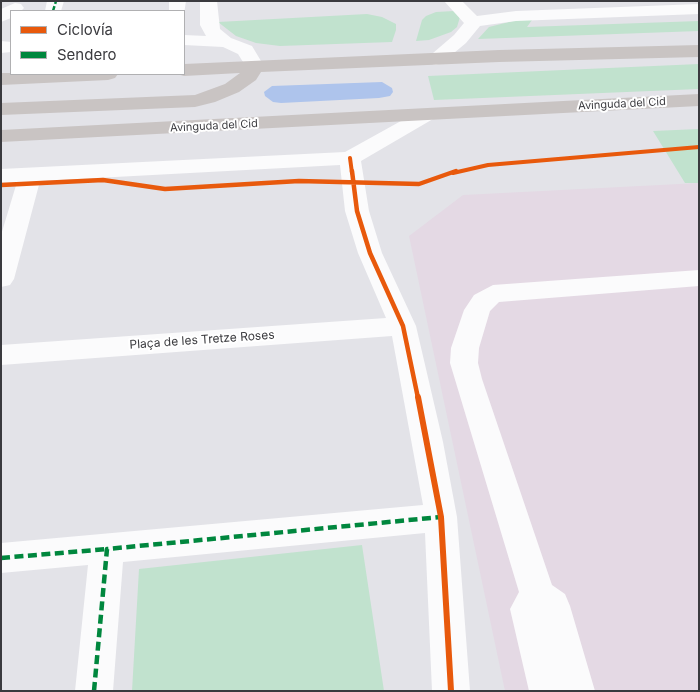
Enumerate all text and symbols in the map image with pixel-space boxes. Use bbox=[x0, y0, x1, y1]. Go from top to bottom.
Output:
legend bbox=[10, 10, 185, 75]
text: Ciclovía bbox=[57, 20, 113, 39]
text: Sendero bbox=[57, 45, 117, 64]
street label: Avinguda del Cid bbox=[578, 95, 666, 113]
street label: Avinguda del Cid bbox=[170, 117, 258, 135]
street label: Plaça de les Tretze Roses bbox=[129, 328, 275, 352]

